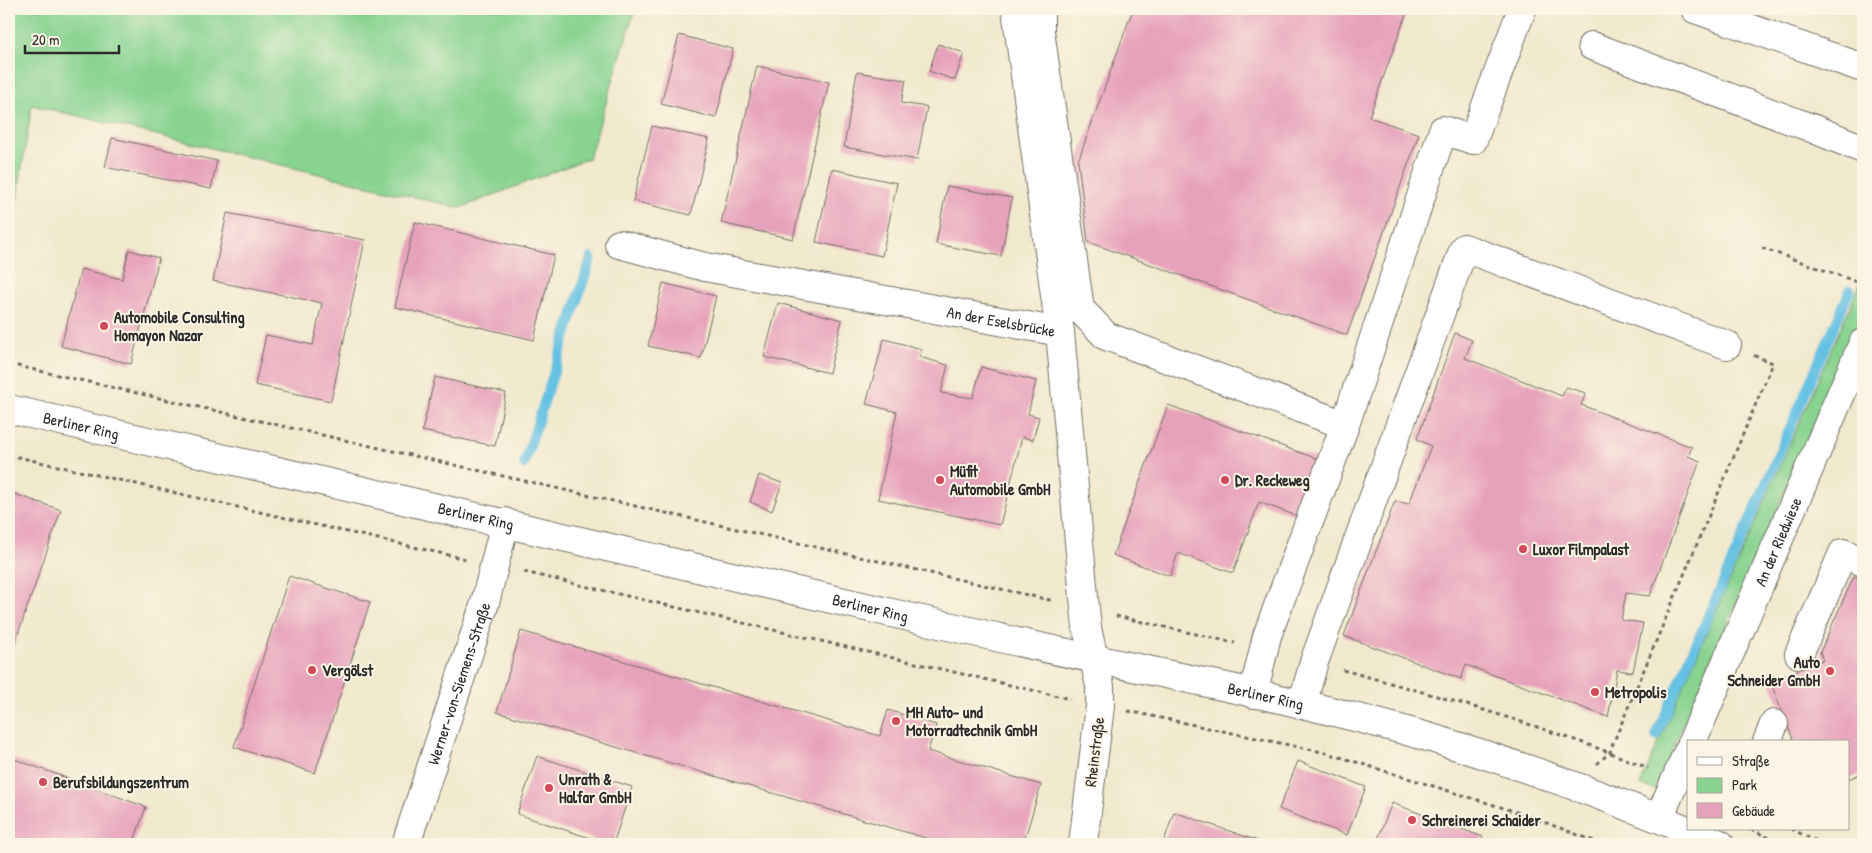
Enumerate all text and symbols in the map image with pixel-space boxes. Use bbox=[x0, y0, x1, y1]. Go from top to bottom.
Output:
scale bar bbox=[25, 22, 119, 54]
text: 20 m bbox=[32, 29, 59, 50]
street label: An der Eselsbrücke bbox=[945, 301, 1058, 342]
place label: Automobile Consulting Homayon Nazar bbox=[114, 306, 245, 347]
marker: Automobile Consulting Homayon Nazar bbox=[98, 320, 110, 332]
street label: Berliner Ring bbox=[41, 406, 121, 445]
place label: Müfit Automobile GmbH bbox=[950, 460, 1051, 500]
place label: Dr. Reckeweg bbox=[1235, 469, 1310, 492]
marker: Müfit Automobile GmbH bbox=[934, 474, 946, 486]
marker: Dr. Reckeweg bbox=[1219, 474, 1231, 486]
street label: An der Riedwiese bbox=[1749, 493, 1807, 589]
street label: Berliner Ring bbox=[436, 496, 516, 535]
place label: Luxor Filmpalast bbox=[1533, 538, 1629, 561]
marker: Luxor Filmpalast bbox=[1517, 543, 1529, 555]
street label: Berliner Ring bbox=[830, 588, 910, 627]
street label: Werner-von-Siemens-Straße bbox=[422, 599, 496, 768]
place label: Auto Schneider GmbH bbox=[1727, 651, 1821, 691]
place label: Vergölst bbox=[322, 659, 374, 682]
marker: Vergölst bbox=[306, 664, 318, 676]
marker: Auto Schneider GmbH bbox=[1824, 665, 1836, 677]
street label: Berliner Ring bbox=[1226, 677, 1306, 715]
place label: Metropolis bbox=[1605, 681, 1667, 704]
marker: Metropolis bbox=[1589, 686, 1601, 698]
place label: MH Auto- und Motorradtechnik GmbH bbox=[906, 701, 1038, 741]
marker: MH Auto- und Motorradtechnik GmbH bbox=[890, 715, 902, 727]
street label: Rheinstraße bbox=[1079, 715, 1109, 788]
legend bbox=[1687, 740, 1850, 830]
text: Straße bbox=[1732, 750, 1770, 771]
place label: Unrath & Halfar GmbH bbox=[559, 768, 632, 808]
place label: Berufsbildungszentrum bbox=[53, 771, 189, 794]
text: Park bbox=[1732, 774, 1757, 795]
marker: Berufsbildungszentrum bbox=[37, 776, 49, 788]
marker: Unrath & Halfar GmbH bbox=[543, 782, 555, 794]
text: Gebäude bbox=[1732, 800, 1775, 821]
place label: Schreinerei Schaider bbox=[1422, 809, 1542, 831]
marker: Schreinerei Schaider bbox=[1406, 814, 1418, 826]

